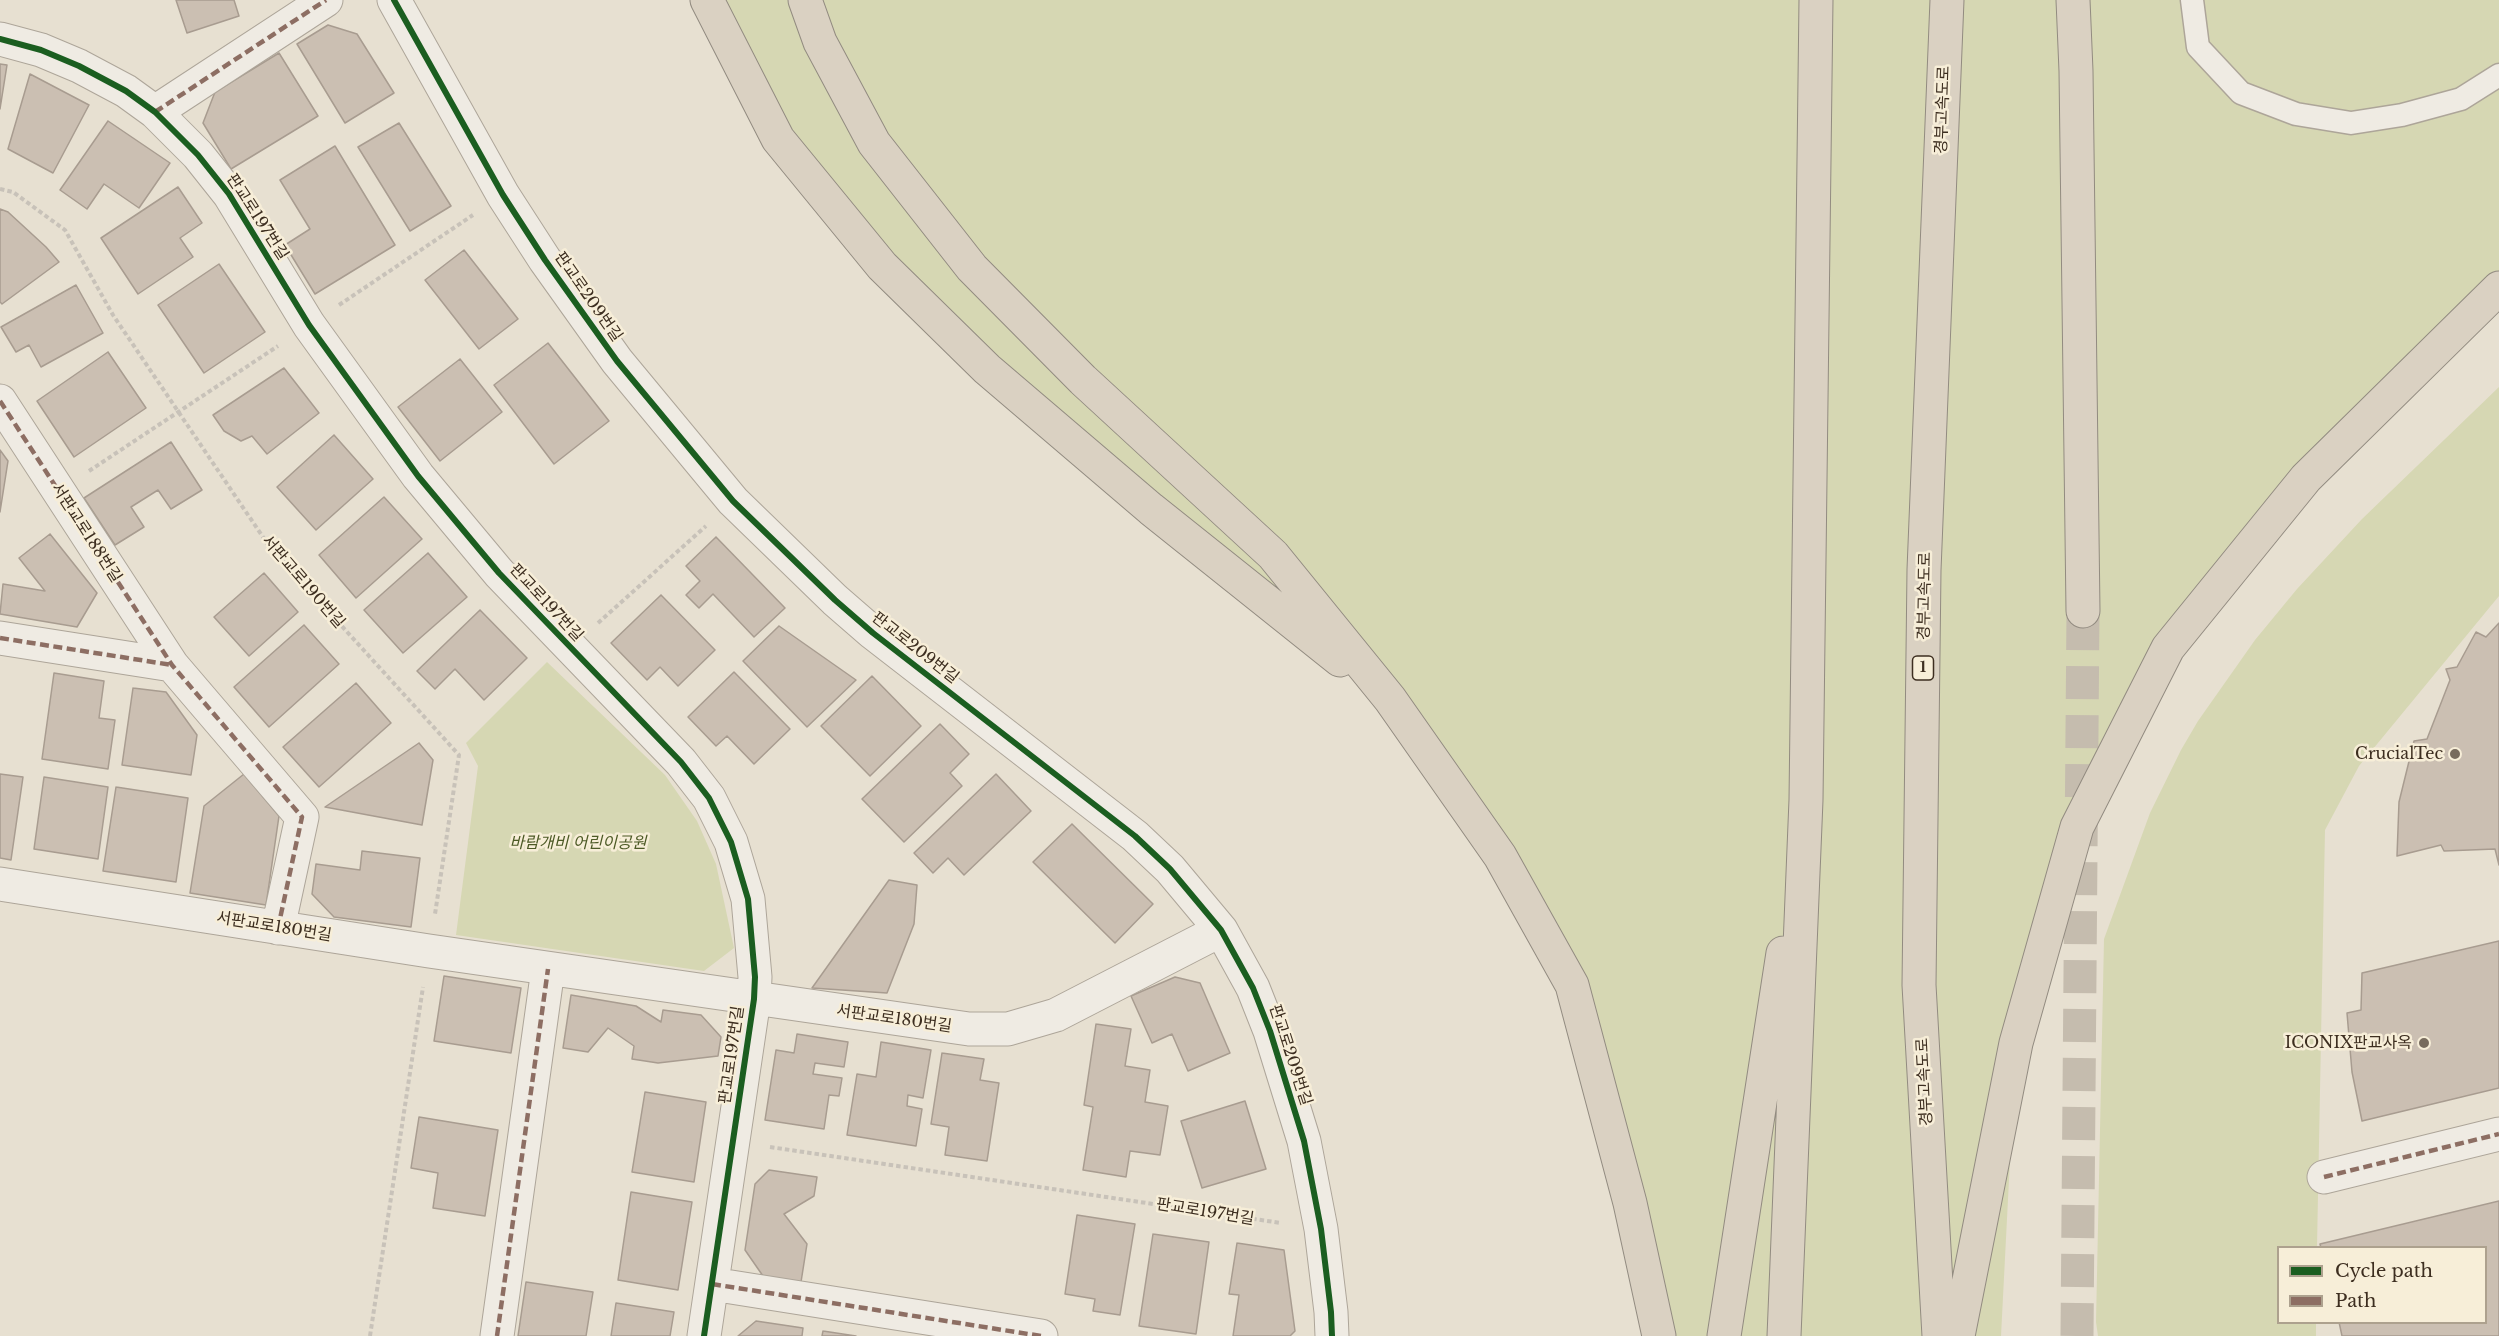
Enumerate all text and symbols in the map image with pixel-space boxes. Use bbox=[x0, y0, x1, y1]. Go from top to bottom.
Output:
street label: 경부고속도로 bbox=[1932, 66, 1954, 154]
street label: 판교로197번길 bbox=[222, 170, 292, 264]
street label: 판교로209번길 bbox=[550, 248, 626, 346]
street label: 서판교로188번길 bbox=[47, 480, 125, 586]
street label: 서판교로190번길 bbox=[257, 531, 349, 633]
street label: 경부고속도로 bbox=[1915, 552, 1935, 640]
street label: 판교로197번길 bbox=[505, 560, 587, 646]
street label: 판교로209번길 bbox=[868, 608, 962, 688]
road number: 1 bbox=[1912, 656, 1934, 680]
place label: CrucialTec bbox=[2355, 744, 2443, 764]
marker: CrucialTec bbox=[2448, 747, 2462, 761]
park label: 바람개비 어린이공원 bbox=[510, 833, 646, 853]
street label: 서판교로180번길 bbox=[215, 908, 333, 946]
street label: 서판교로180번길 bbox=[835, 1001, 953, 1037]
street label: 판교로209번길 bbox=[1265, 1002, 1315, 1108]
street label: 판교로197번길 bbox=[716, 1005, 748, 1105]
place label: ICONIX판교사옥 bbox=[2285, 1033, 2412, 1053]
marker: ICONIX판교사옥 bbox=[2417, 1036, 2431, 1050]
street label: 경부고속도로 bbox=[1913, 1037, 1937, 1127]
street label: 판교로197번길 bbox=[1155, 1195, 1255, 1229]
legend bbox=[2277, 1246, 2487, 1324]
text: Cycle path bbox=[2335, 1260, 2433, 1282]
text: Path bbox=[2335, 1290, 2376, 1312]

